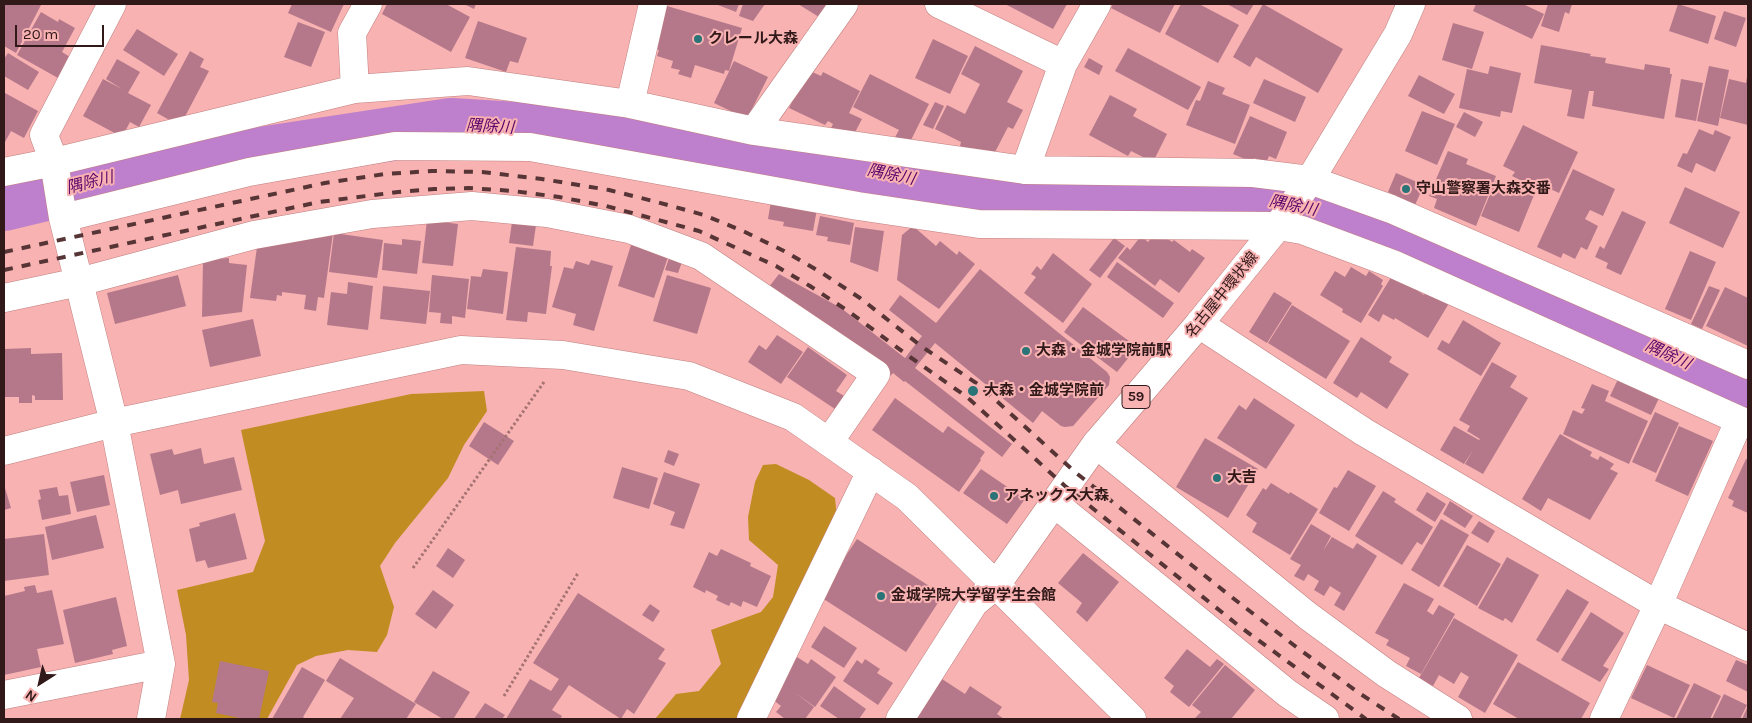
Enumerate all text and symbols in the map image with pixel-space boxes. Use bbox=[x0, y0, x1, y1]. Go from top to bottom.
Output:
scale bar bbox=[18, 15, 106, 47]
text: 20 m bbox=[23, 25, 58, 43]
place label: クレール大森 bbox=[708, 30, 798, 48]
marker: クレール大森 bbox=[692, 33, 704, 45]
water label: 隅除川 bbox=[466, 116, 514, 138]
water label: 隅除川 bbox=[866, 161, 916, 189]
water label: 隅除川 bbox=[64, 168, 116, 198]
place label: 守山警察署大森交番 bbox=[1416, 180, 1551, 198]
marker: 守山警察署大森交番 bbox=[1400, 183, 1412, 195]
water label: 隅除川 bbox=[1268, 192, 1318, 220]
street label: 名古屋中環状線 bbox=[1182, 249, 1262, 341]
water label: 隅除川 bbox=[1642, 336, 1694, 374]
place label: 大森・金城学院前駅 bbox=[1036, 342, 1171, 360]
marker: 大森・金城学院前駅 bbox=[1020, 345, 1032, 357]
place label: 大森・金城学院前 bbox=[984, 382, 1104, 400]
marker: 大森・金城学院前 bbox=[966, 384, 980, 398]
road number: 59 bbox=[1122, 386, 1150, 408]
place label: 大吉 bbox=[1227, 469, 1257, 487]
marker: 大吉 bbox=[1211, 472, 1223, 484]
place label: アネックス大森 bbox=[1004, 487, 1109, 505]
marker: アネックス大森 bbox=[988, 490, 1000, 502]
place label: 金城学院大学留学生会館 bbox=[891, 587, 1056, 605]
marker: 金城学院大学留学生会館 bbox=[875, 590, 887, 602]
north arrow bbox=[15, 658, 65, 708]
text: N bbox=[22, 686, 40, 706]

